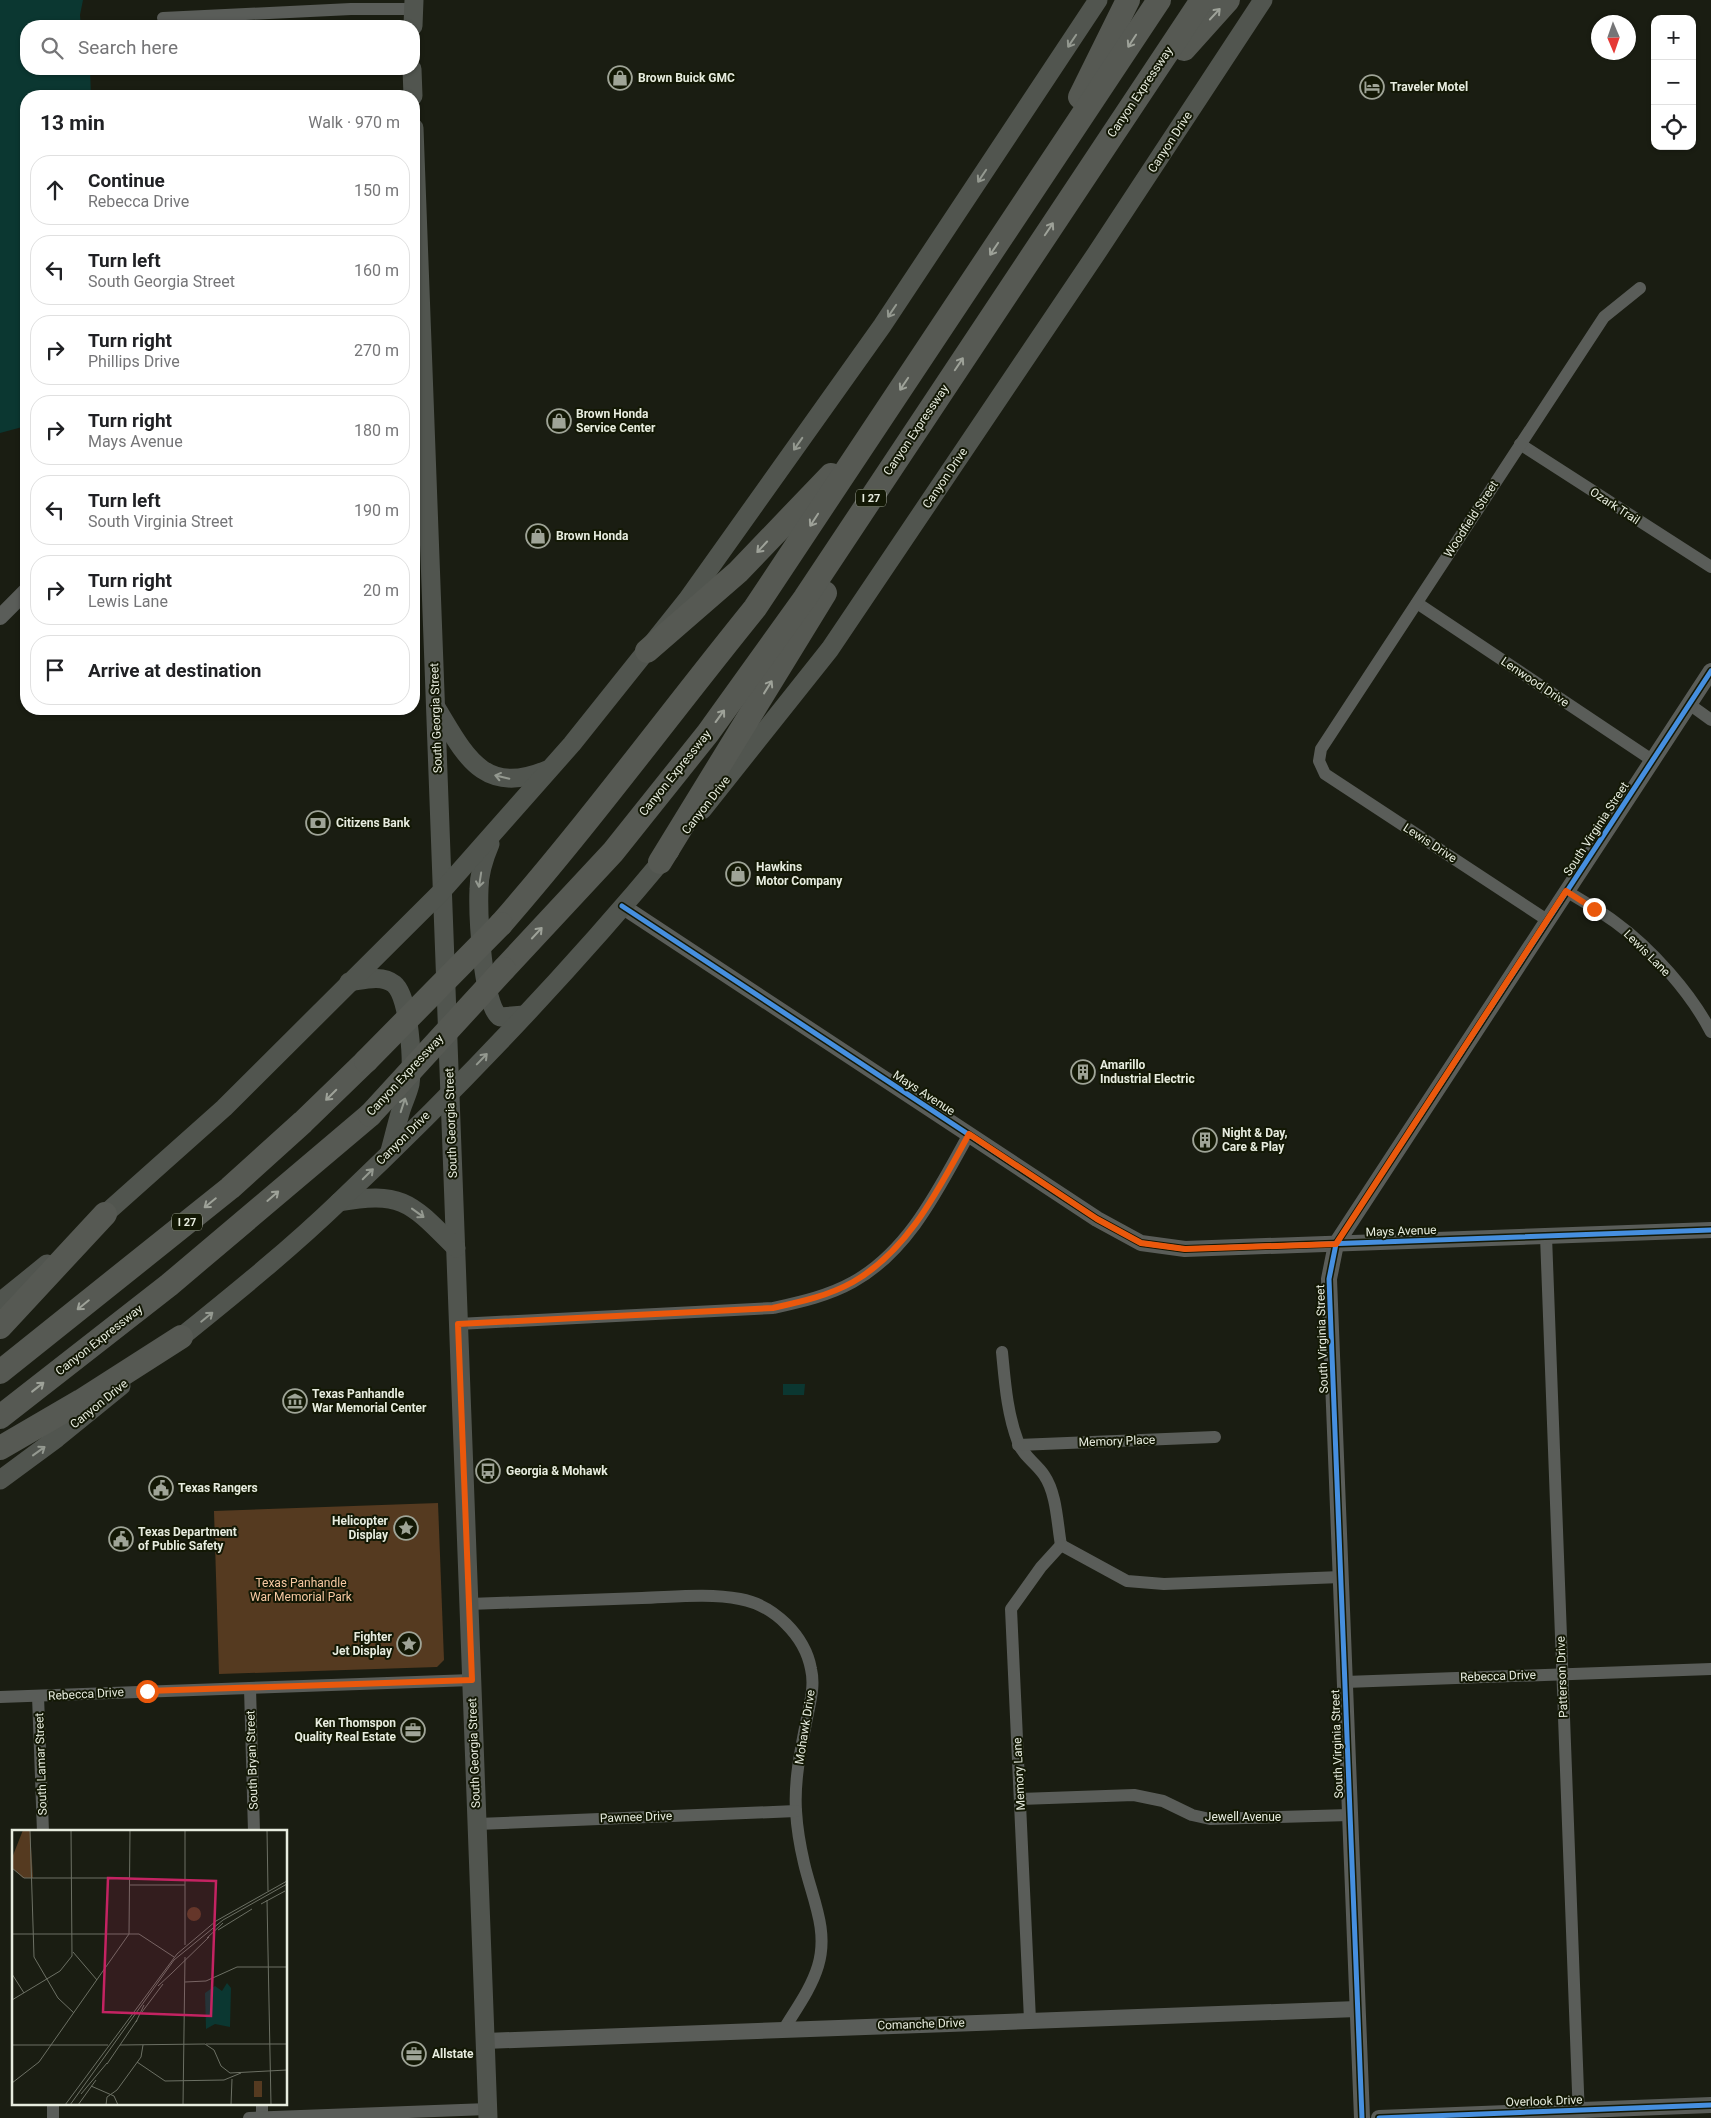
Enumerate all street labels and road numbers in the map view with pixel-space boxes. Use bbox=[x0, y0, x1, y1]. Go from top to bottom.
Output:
street label: Canyon Expressway bbox=[1104, 44, 1176, 140]
street label: Canyon Drive bbox=[1145, 109, 1195, 175]
street label: Canyon Expressway bbox=[880, 382, 952, 478]
street label: Canyon Drive bbox=[920, 445, 970, 511]
street label: Woodfield Street bbox=[1441, 478, 1501, 560]
street label: Ozark Trail bbox=[1587, 485, 1643, 527]
road number: I 27 bbox=[856, 489, 886, 506]
street label: Lenwood Drive bbox=[1498, 654, 1572, 710]
street label: South Georgia Street bbox=[427, 663, 445, 773]
street label: Canyon Expressway bbox=[636, 727, 714, 819]
street label: Canyon Drive bbox=[679, 773, 733, 837]
street label: South Virginia Street bbox=[1560, 779, 1632, 879]
street label: Lewis Drive bbox=[1401, 821, 1459, 865]
street label: Lewis Lane bbox=[1621, 927, 1673, 979]
street label: Canyon Expressway bbox=[364, 1031, 447, 1119]
street label: South Georgia Street bbox=[442, 1068, 460, 1178]
street label: Mays Avenue bbox=[890, 1068, 958, 1118]
street label: Canyon Drive bbox=[373, 1108, 433, 1168]
road number: I 27 bbox=[172, 1214, 202, 1230]
street label: Mays Avenue bbox=[1365, 1223, 1437, 1239]
street label: South Virginia Street bbox=[1313, 1284, 1331, 1394]
street label: Canyon Expressway bbox=[53, 1302, 145, 1378]
street label: Canyon Drive bbox=[67, 1377, 131, 1431]
street label: Memory Place bbox=[1078, 1433, 1156, 1449]
street label: Patterson Drive bbox=[1554, 1636, 1570, 1718]
street label: Rebecca Drive bbox=[1460, 1668, 1536, 1684]
street label: Rebecca Drive bbox=[48, 1685, 124, 1703]
street label: Mohawk Drive bbox=[792, 1689, 818, 1765]
street label: South Virginia Street bbox=[1328, 1689, 1346, 1799]
street label: South Georgia Street bbox=[465, 1698, 483, 1808]
street label: South Bryan Street bbox=[243, 1710, 261, 1810]
street label: South Lamar Street bbox=[32, 1712, 50, 1816]
street label: Memory Lane bbox=[1010, 1737, 1028, 1811]
street label: Pawnee Drive bbox=[600, 1809, 672, 1825]
street label: Jewell Avenue bbox=[1205, 1810, 1281, 1824]
street label: Comanche Drive bbox=[877, 2015, 965, 2033]
street label: Overlook Drive bbox=[1505, 2093, 1583, 2109]

